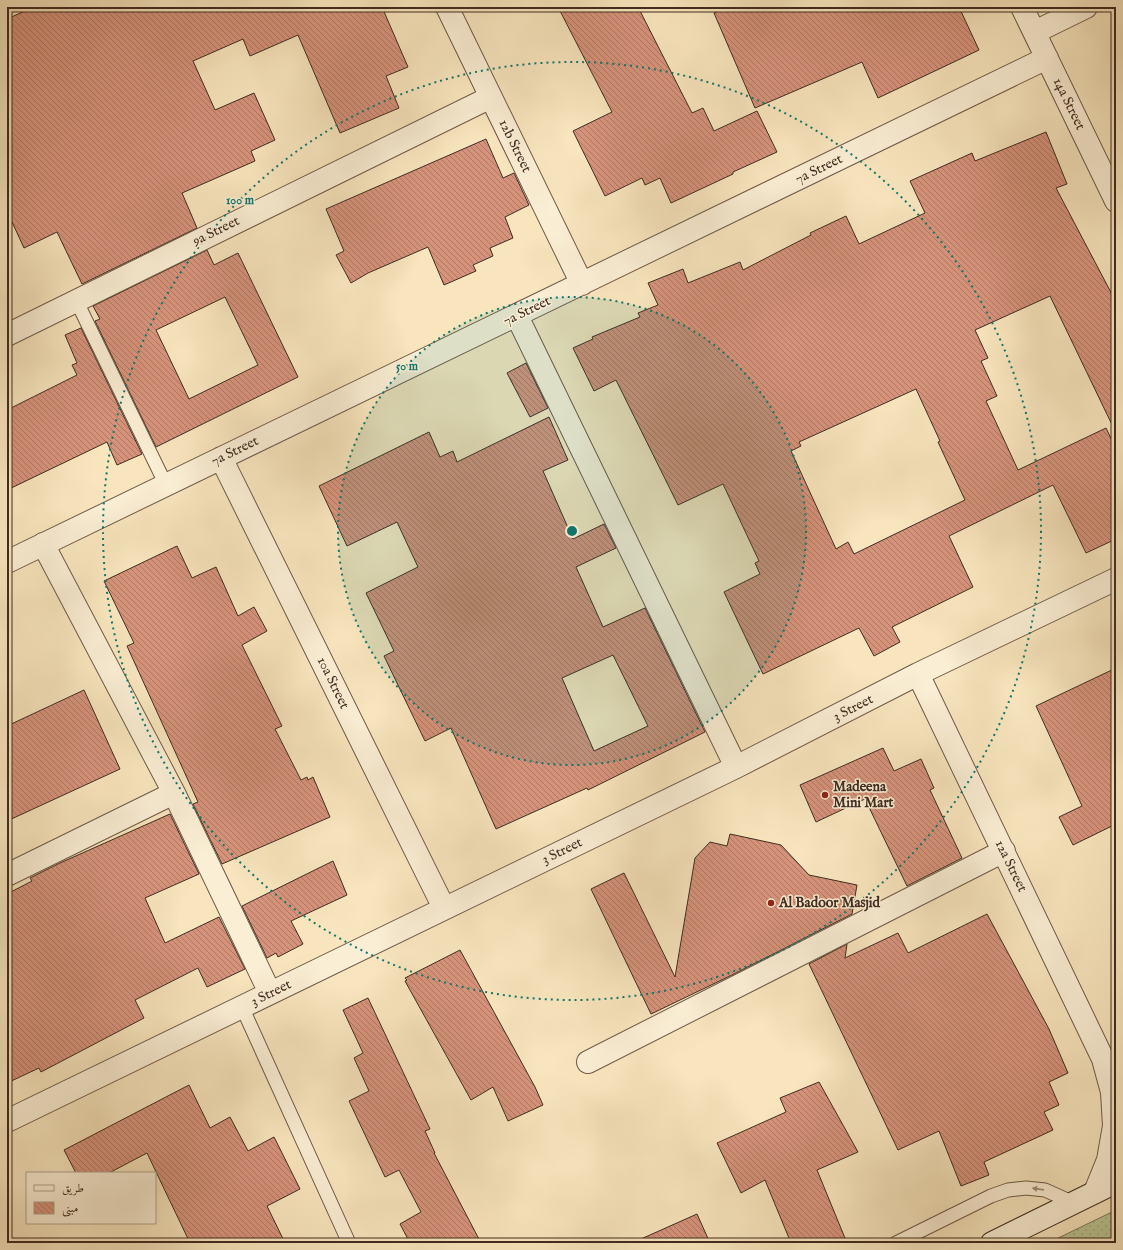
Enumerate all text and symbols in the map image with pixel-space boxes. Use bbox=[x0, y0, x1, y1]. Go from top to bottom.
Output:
street label: 14a Street bbox=[1049, 75, 1089, 133]
street label: 12b Street bbox=[494, 116, 536, 176]
street label: 7a Street bbox=[792, 150, 846, 188]
text: 100 m bbox=[226, 193, 255, 208]
street label: 9a Street bbox=[189, 212, 243, 250]
street label: 7a Street bbox=[500, 292, 554, 330]
text: 50 m bbox=[396, 359, 419, 374]
street label: 7a Street bbox=[208, 432, 262, 470]
centre of rings bbox=[565, 524, 579, 538]
street label: 10a Street bbox=[313, 654, 353, 712]
street label: 3 Street bbox=[830, 690, 876, 726]
place label: Madeena Mini Mart bbox=[833, 778, 894, 812]
marker: Madeena Mini Mart bbox=[820, 790, 830, 800]
street label: 3 Street bbox=[539, 833, 585, 869]
street label: 12a Street bbox=[991, 837, 1031, 895]
place label: Al Badoor Masjid bbox=[778, 894, 881, 912]
marker: Al Badoor Masjid bbox=[766, 898, 776, 908]
street label: 3 Street bbox=[248, 975, 294, 1011]
legend bbox=[26, 1172, 156, 1224]
text: طريق bbox=[62, 1181, 84, 1196]
one-way arrow bbox=[1032, 1186, 1044, 1192]
text: مبنى bbox=[62, 1201, 78, 1217]

